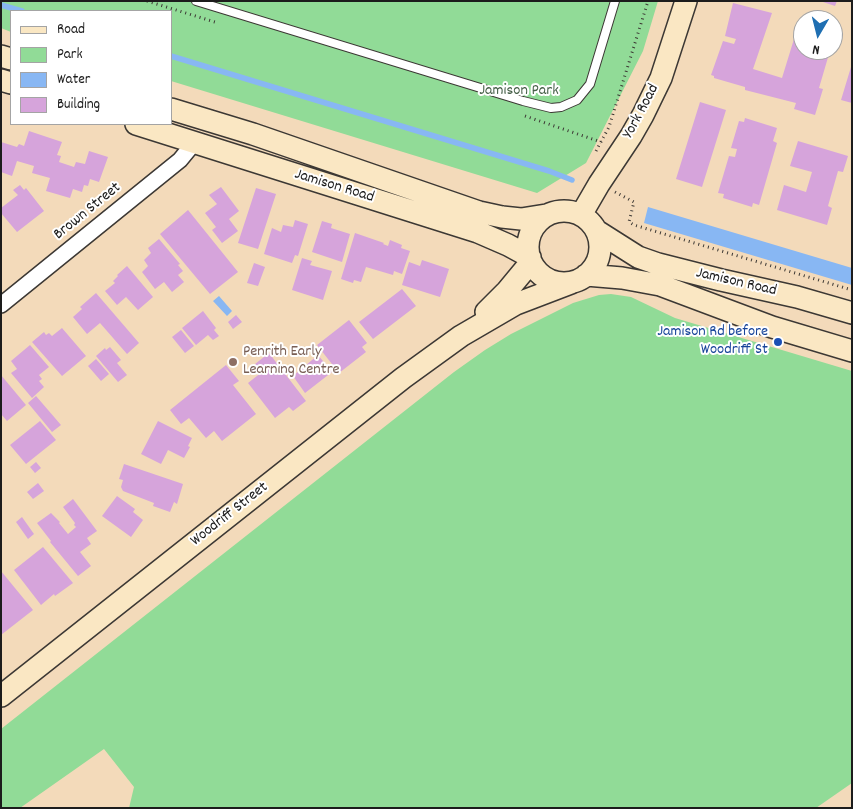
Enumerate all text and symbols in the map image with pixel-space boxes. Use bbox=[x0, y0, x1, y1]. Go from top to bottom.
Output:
legend bbox=[10, 10, 172, 125]
north arrow bbox=[793, 10, 843, 60]
text: Road bbox=[57, 19, 85, 41]
text: N bbox=[811, 38, 821, 59]
text: Park bbox=[57, 44, 83, 66]
text: Water bbox=[57, 69, 90, 91]
street label: York Road bbox=[620, 81, 664, 143]
park label: Jamison Park bbox=[479, 82, 559, 102]
text: Building bbox=[57, 94, 100, 116]
street label: Jamison Road bbox=[292, 166, 376, 208]
street label: Brown Street bbox=[51, 179, 125, 245]
street label: Jamison Road bbox=[694, 264, 778, 302]
place label: Jamison Rd before Woodriff St bbox=[657, 323, 768, 361]
marker: Jamison Rd before Woodriff St bbox=[772, 336, 784, 348]
place label: Penrith Early Learning Centre bbox=[243, 343, 340, 381]
marker: Penrith Early Learning Centre bbox=[227, 356, 239, 368]
street label: Woodriff Street bbox=[187, 479, 273, 551]

